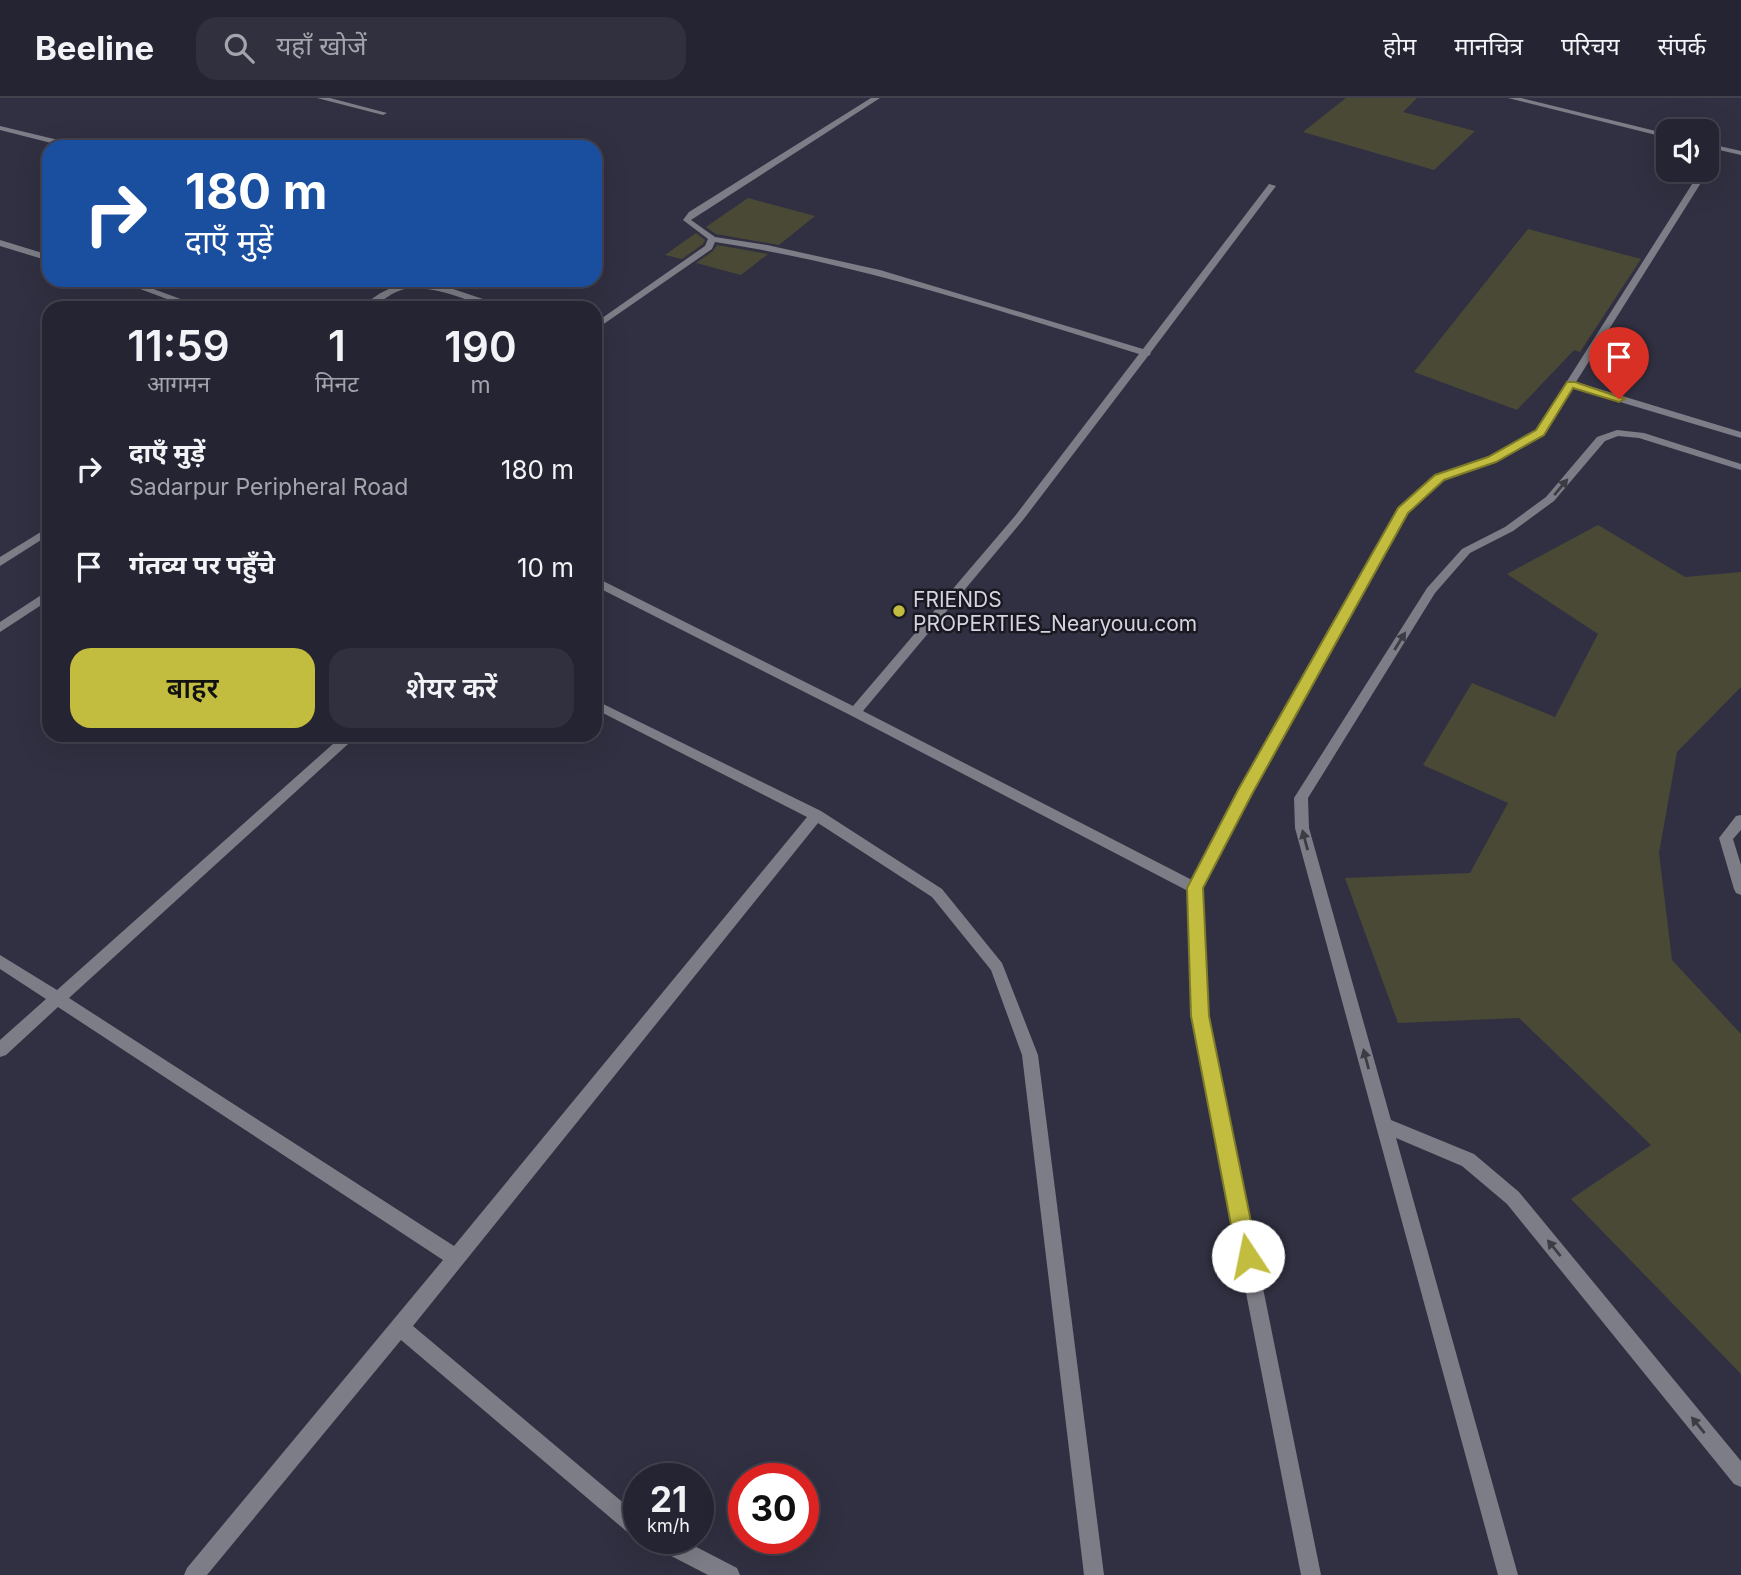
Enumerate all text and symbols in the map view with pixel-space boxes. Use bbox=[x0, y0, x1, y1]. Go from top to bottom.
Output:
search box bbox=[196, 17, 686, 80]
text: Beeline bbox=[35, 28, 154, 68]
icon: search bbox=[220, 29, 258, 67]
text: यहाँ खोजें bbox=[276, 30, 366, 61]
text: होम bbox=[1383, 32, 1416, 61]
text: मानचित्र bbox=[1454, 32, 1523, 61]
text: परिचय bbox=[1561, 32, 1620, 61]
text: संपर्क bbox=[1658, 32, 1706, 61]
map controls bbox=[1656, 119, 1719, 182]
button: sound bbox=[1656, 119, 1719, 182]
text: 180 m bbox=[185, 162, 327, 221]
icon: right bbox=[70, 168, 161, 259]
text: दाएँ मुड़ें bbox=[185, 222, 273, 261]
text: 11:59 bbox=[127, 320, 230, 371]
text: 1 bbox=[328, 320, 346, 371]
text: 190 bbox=[444, 321, 517, 372]
pin bbox=[1589, 327, 1649, 399]
icon: arrive bbox=[1600, 338, 1638, 376]
text: आगमन bbox=[147, 370, 210, 398]
text: मिनट bbox=[315, 370, 359, 398]
text: m bbox=[470, 371, 491, 399]
text: दाएँ मुड़ें bbox=[129, 437, 205, 468]
icon: right bbox=[70, 450, 108, 488]
text: 180 m bbox=[501, 454, 574, 485]
text: Sadarpur Peripheral Road bbox=[129, 473, 408, 501]
one-way arrow bbox=[1553, 478, 1568, 495]
icon: arrive bbox=[70, 548, 108, 586]
text: गंतव्य पर पहुँचे bbox=[129, 549, 275, 580]
text: 10 m bbox=[517, 552, 574, 583]
place label: FRIENDS PROPERTIES_Nearyouu.com bbox=[913, 587, 1197, 636]
marker: FRIENDS PROPERTIES_Nearyouu.com bbox=[891, 603, 907, 619]
one-way arrow bbox=[1393, 631, 1406, 650]
button: बाहर bbox=[70, 648, 315, 728]
button: शेयर करें bbox=[329, 648, 574, 728]
one-way arrow bbox=[1299, 828, 1310, 850]
one-way arrow bbox=[1360, 1048, 1371, 1070]
position arrow bbox=[1211, 1219, 1285, 1293]
one-way arrow bbox=[1547, 1240, 1562, 1257]
one-way arrow bbox=[1691, 1416, 1706, 1433]
speed limit sign: 30 bbox=[728, 1463, 819, 1554]
text: 21 bbox=[650, 1478, 687, 1520]
text: km/h bbox=[647, 1515, 690, 1536]

